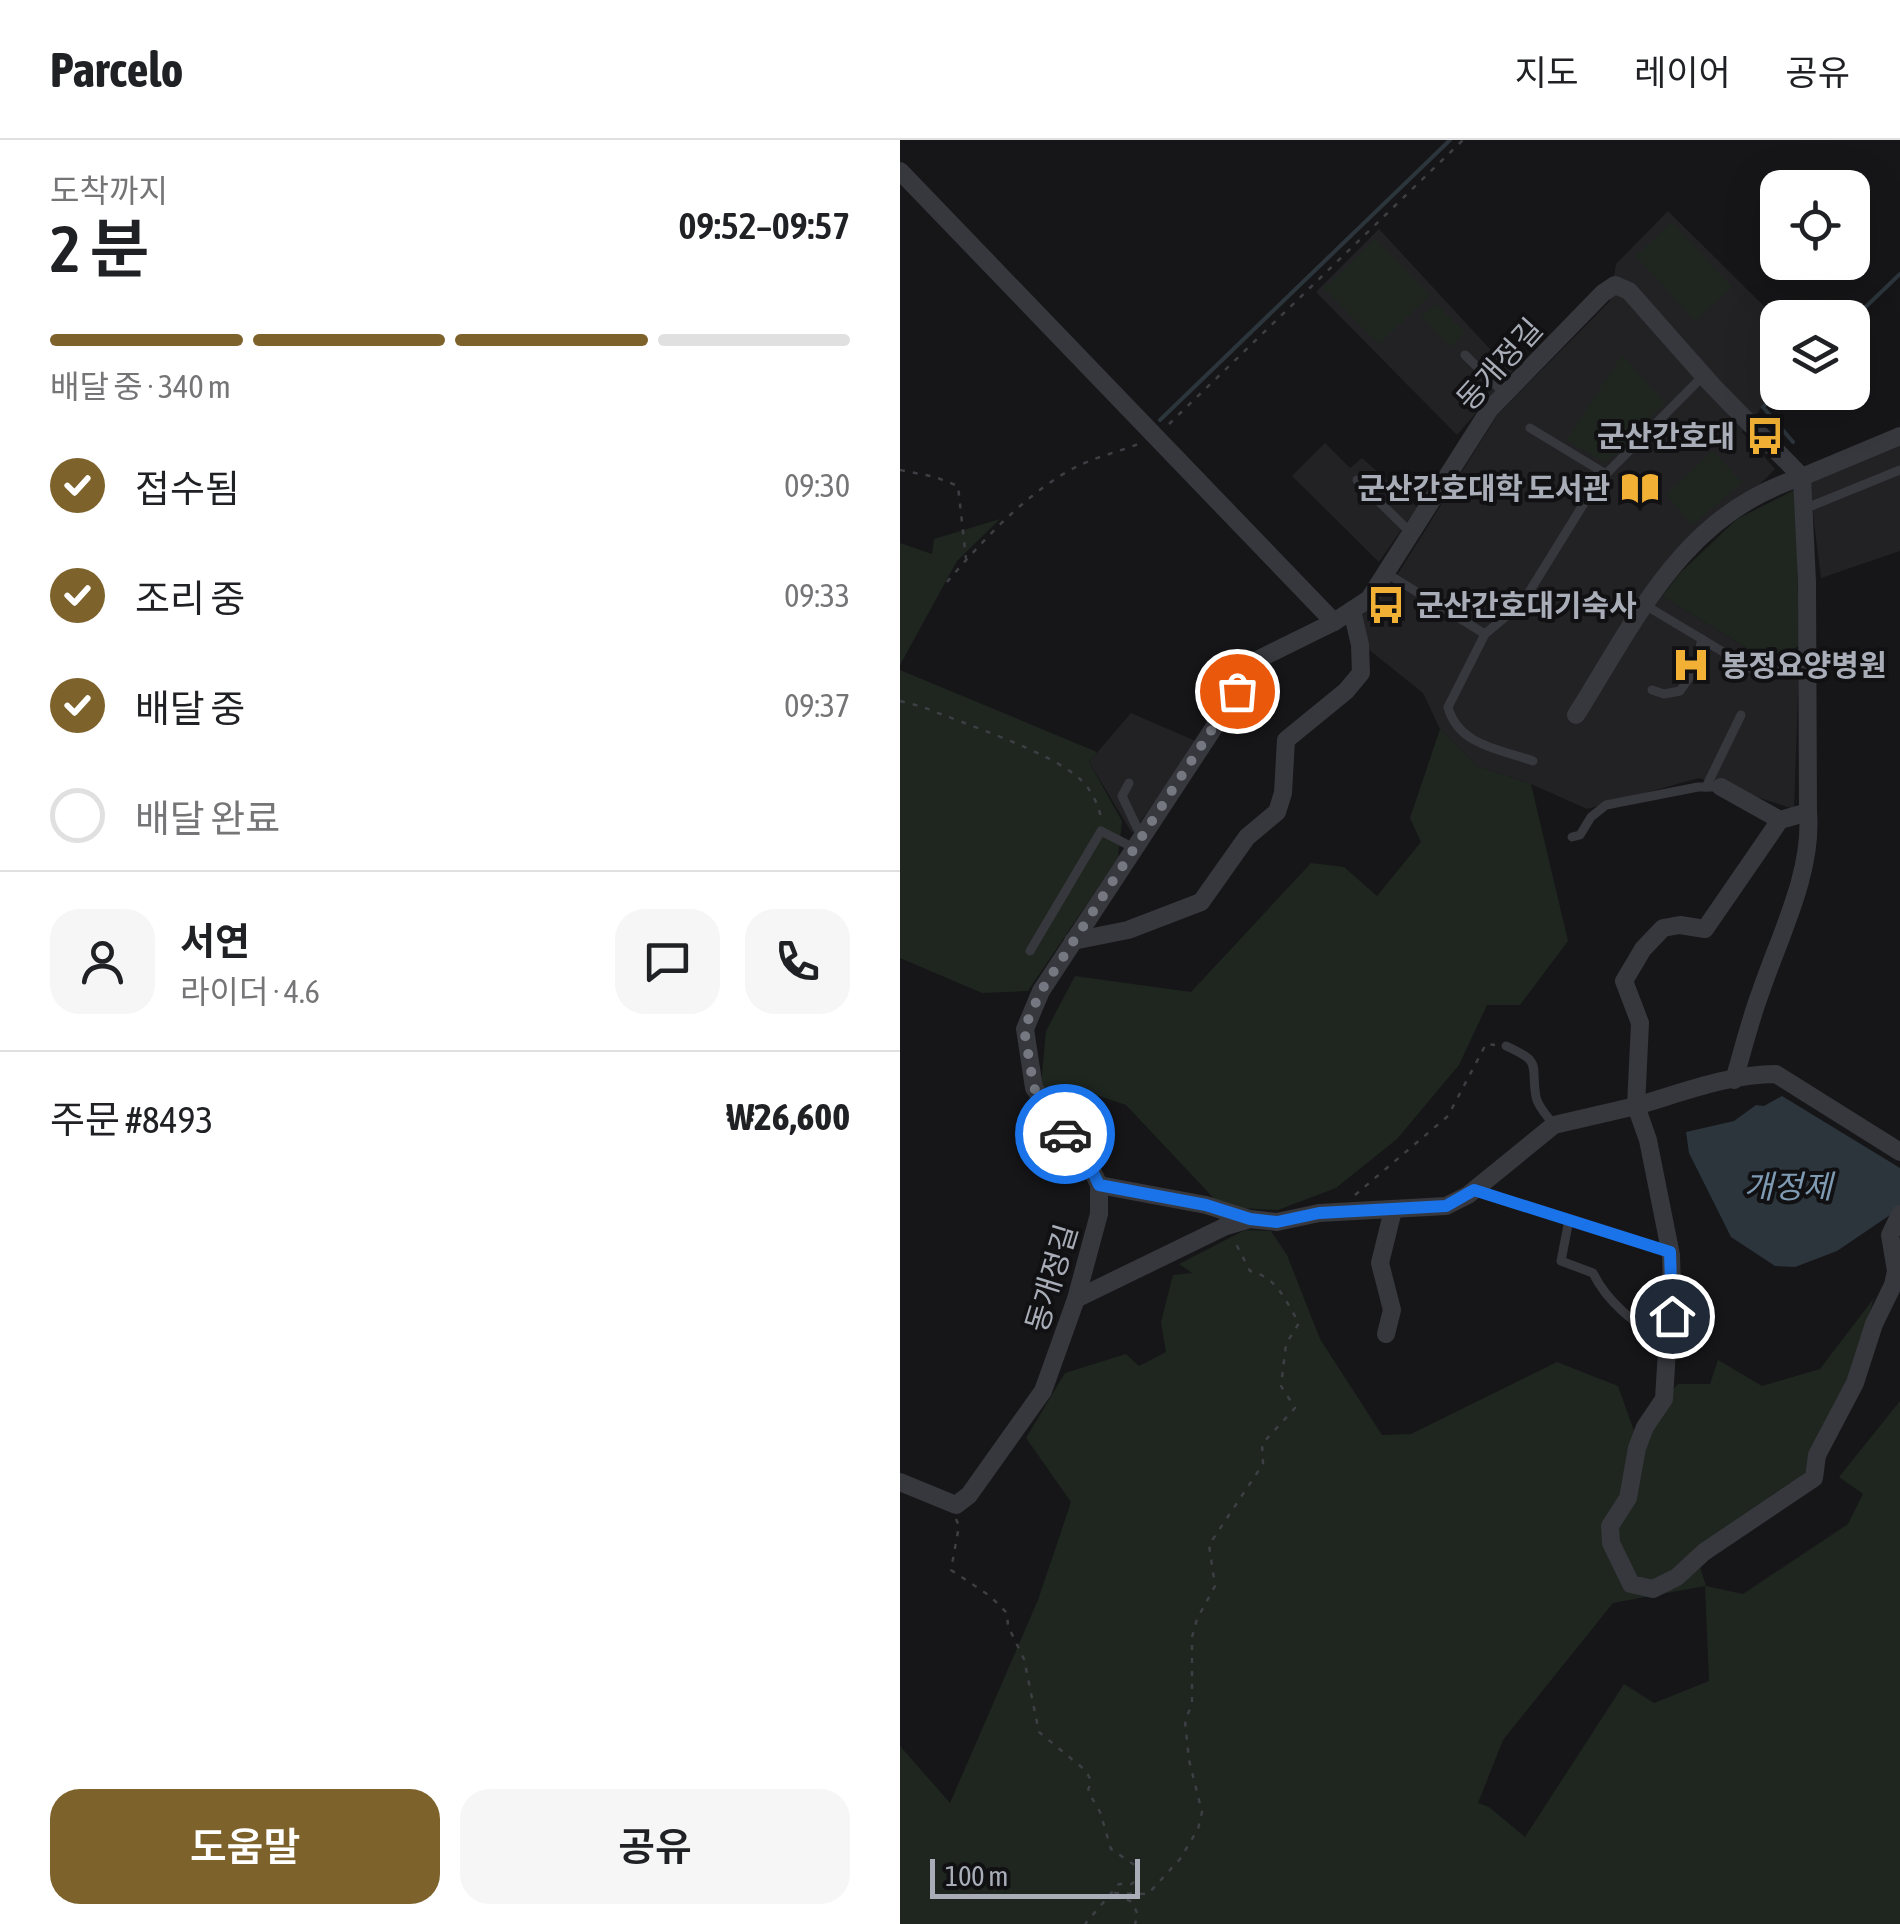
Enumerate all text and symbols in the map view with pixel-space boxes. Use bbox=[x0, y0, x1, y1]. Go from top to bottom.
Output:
text: Parcelo bbox=[50, 42, 183, 97]
text: 지도 bbox=[1515, 52, 1579, 92]
text: 레이어 bbox=[1634, 52, 1731, 92]
text: 공유 bbox=[1786, 52, 1850, 92]
map controls bbox=[1760, 170, 1870, 410]
button: locate bbox=[1760, 170, 1870, 280]
text: 도착까지 bbox=[50, 172, 168, 209]
text: 09:52–09:57 bbox=[678, 204, 850, 247]
text: 2 분 bbox=[50, 211, 149, 286]
button: layers bbox=[1760, 300, 1870, 410]
street label: 동개정길 bbox=[1449, 312, 1549, 416]
text: 배달 중 · 340 m bbox=[50, 368, 231, 405]
bus stop icon: 군산간호대 bbox=[1744, 415, 1786, 457]
place label: 군산간호대 bbox=[1597, 419, 1735, 453]
icon: check bbox=[50, 458, 105, 513]
text: 접수됨 bbox=[135, 467, 240, 510]
text: 09:30 bbox=[784, 467, 850, 504]
library icon: 군산간호대학 도서관 bbox=[1619, 467, 1661, 509]
place label: 군산간호대학 도서관 bbox=[1357, 471, 1610, 505]
icon: check bbox=[50, 568, 105, 623]
text: 조리 중 bbox=[135, 577, 245, 620]
text: 09:33 bbox=[784, 577, 850, 614]
bus stop icon: 군산간호대기숙사 bbox=[1365, 584, 1407, 626]
place label: 군산간호대기숙사 bbox=[1416, 588, 1637, 622]
hospital icon: 봉정요양병원 bbox=[1670, 644, 1712, 686]
place label: 봉정요양병원 bbox=[1721, 648, 1887, 682]
pin bbox=[1195, 649, 1280, 734]
icon: bag bbox=[1210, 664, 1265, 719]
icon: check bbox=[50, 678, 105, 733]
text: 배달 중 bbox=[135, 687, 245, 730]
text: 09:37 bbox=[784, 687, 850, 724]
text: 배달 완료 bbox=[135, 797, 280, 840]
button: person bbox=[50, 909, 155, 1014]
button: chat bbox=[615, 909, 720, 1014]
button: phone bbox=[745, 909, 850, 1014]
text: 서연 bbox=[180, 920, 250, 963]
text: 라이더 · 4.6 bbox=[180, 973, 320, 1010]
courier bbox=[1015, 1084, 1115, 1184]
text: ₩26,600 bbox=[726, 1095, 850, 1138]
text: 주문 #8493 bbox=[50, 1098, 213, 1141]
icon: car bbox=[1038, 1107, 1093, 1162]
water label: 개정제 bbox=[1744, 1168, 1836, 1205]
street label: 동개정길 bbox=[1019, 1220, 1083, 1336]
pin bbox=[1630, 1274, 1715, 1359]
icon: home bbox=[1645, 1289, 1700, 1344]
button: 도움말 bbox=[50, 1789, 440, 1904]
button: 공유 bbox=[460, 1789, 850, 1904]
scale bar bbox=[930, 1854, 1140, 1898]
text: 100 m bbox=[945, 1860, 1008, 1892]

